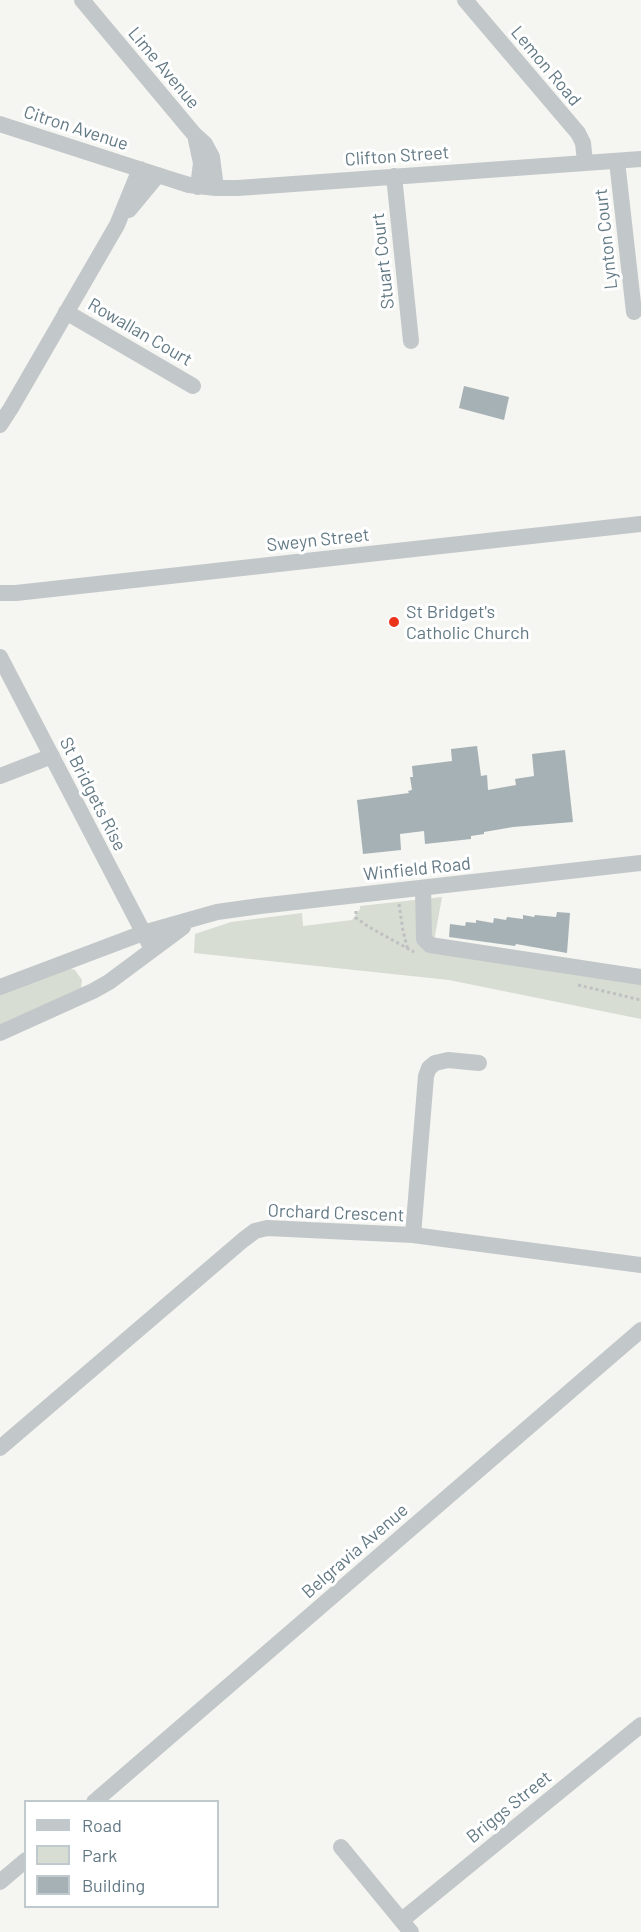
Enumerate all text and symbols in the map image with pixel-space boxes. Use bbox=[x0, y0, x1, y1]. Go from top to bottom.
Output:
street label: Lemon Road bbox=[506, 22, 586, 110]
street label: Lime Avenue bbox=[124, 23, 204, 113]
street label: Citron Avenue bbox=[21, 101, 131, 155]
street label: Clifton Street bbox=[344, 142, 450, 170]
street label: Lynton Court bbox=[590, 188, 622, 290]
street label: Stuart Court bbox=[367, 212, 399, 310]
street label: Rowallan Court bbox=[84, 293, 196, 371]
street label: Sweyn Street bbox=[266, 524, 370, 556]
place label: St Bridget's Catholic Church bbox=[406, 601, 529, 644]
marker: St Bridget's Catholic Church bbox=[387, 615, 401, 629]
street label: St Bridgets Rise bbox=[55, 734, 131, 854]
street label: Winfield Road bbox=[362, 853, 472, 885]
street label: Orchard Crescent bbox=[267, 1200, 405, 1226]
street label: Belgravia Avenue bbox=[298, 1499, 412, 1603]
street label: Briggs Street bbox=[462, 1766, 556, 1848]
legend bbox=[24, 1800, 219, 1908]
text: Road bbox=[82, 1814, 122, 1836]
text: Park bbox=[82, 1844, 117, 1866]
text: Building bbox=[82, 1874, 145, 1896]

